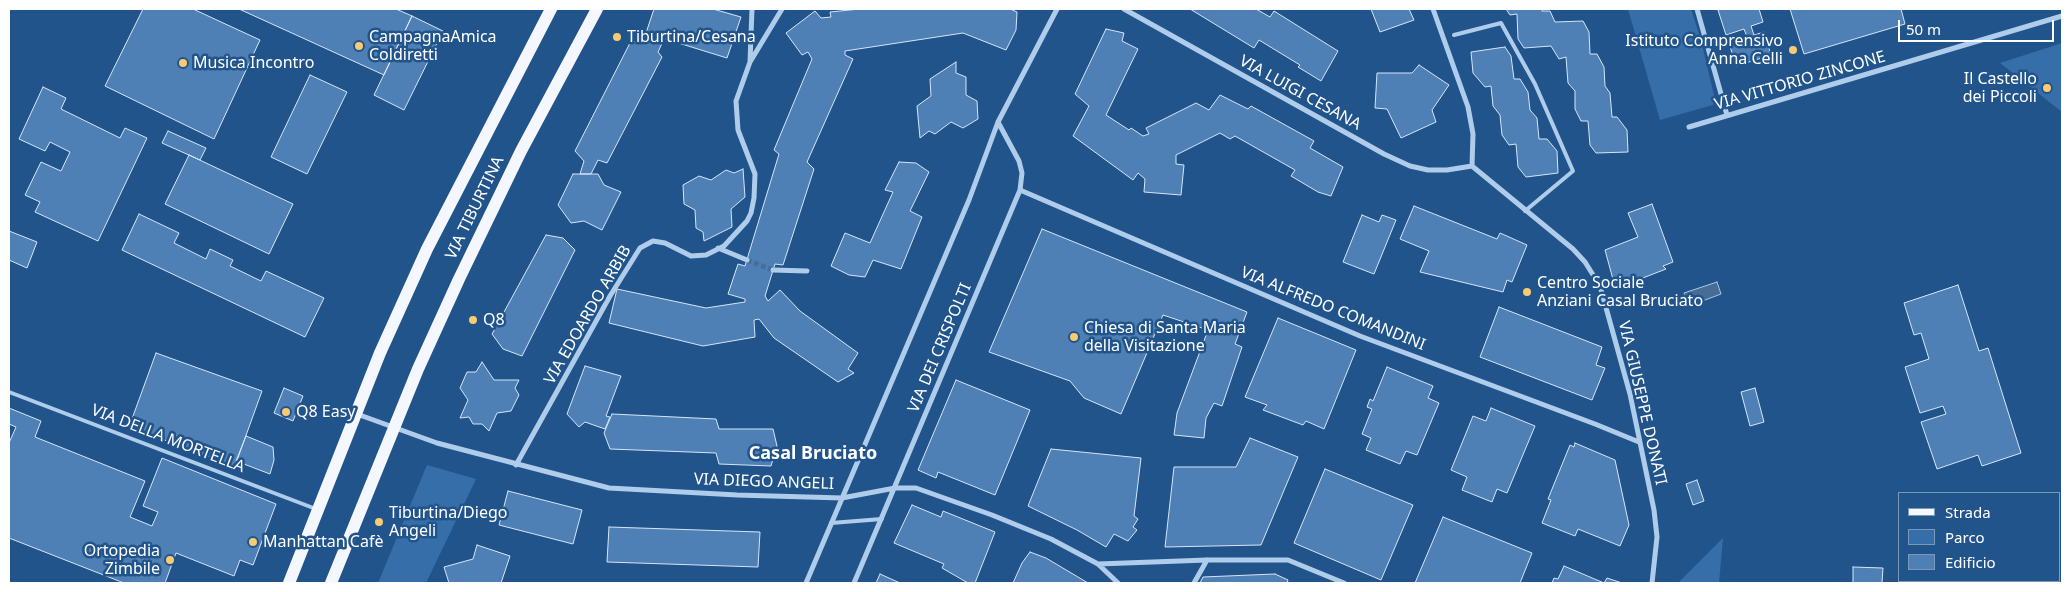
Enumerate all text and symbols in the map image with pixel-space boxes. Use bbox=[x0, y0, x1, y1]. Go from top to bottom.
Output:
scale bar bbox=[1901, 10, 2057, 42]
text: 50 m bbox=[1906, 19, 1941, 39]
place label: CampagnaAmica Coldiretti bbox=[369, 27, 497, 65]
place label: Tiburtina/Cesana bbox=[627, 27, 756, 47]
marker: Tiburtina/Cesana bbox=[611, 31, 623, 43]
place label: Istituto Comprensivo Anna Celli bbox=[1625, 31, 1783, 69]
marker: CampagnaAmica Coldiretti bbox=[353, 40, 365, 52]
marker: Istituto Comprensivo Anna Celli bbox=[1787, 44, 1799, 56]
street label: VIA VITTORIO ZINCONE bbox=[1712, 47, 1888, 115]
street label: VIA LUIGI CESANA bbox=[1236, 52, 1364, 134]
place label: Musica Incontro bbox=[193, 53, 314, 73]
marker: Musica Incontro bbox=[177, 57, 189, 69]
place label: Il Castello dei Piccoli bbox=[1963, 69, 2037, 107]
marker: Il Castello dei Piccoli bbox=[2041, 82, 2053, 94]
street label: VIA TIBURTINA bbox=[442, 153, 508, 263]
street label: VIA EDOARDO ARBIB bbox=[540, 242, 636, 388]
street label: VIA ALFREDO COMANDINI bbox=[1238, 263, 1428, 355]
place label: Centro Sociale Anziani Casal Bruciato bbox=[1537, 273, 1703, 311]
street label: VIA DEI CRISPOLTI bbox=[904, 281, 976, 415]
marker: Centro Sociale Anziani Casal Bruciato bbox=[1521, 286, 1533, 298]
place label: Q8 bbox=[483, 310, 505, 330]
marker: Q8 bbox=[467, 314, 479, 326]
place label: Chiesa di Santa Maria della Visitazione bbox=[1084, 318, 1246, 356]
street label: VIA GIUSEPPE DONATI bbox=[1614, 319, 1670, 487]
marker: Chiesa di Santa Maria della Visitazione bbox=[1068, 331, 1080, 343]
street label: VIA DELLA MORTELLA bbox=[89, 401, 247, 477]
place label: Q8 Easy bbox=[296, 402, 356, 422]
marker: Q8 Easy bbox=[280, 406, 292, 418]
district label: Casal Bruciato bbox=[749, 443, 877, 465]
street label: VIA DIEGO ANGELI bbox=[693, 470, 835, 494]
legend bbox=[1898, 492, 2061, 582]
text: Strada bbox=[1945, 502, 1991, 522]
place label: Tiburtina/Diego Angeli bbox=[389, 503, 507, 541]
marker: Tiburtina/Diego Angeli bbox=[373, 516, 385, 528]
text: Parco bbox=[1945, 527, 1985, 547]
place label: Manhattan Cafè bbox=[263, 532, 383, 552]
marker: Manhattan Cafè bbox=[247, 536, 259, 548]
place label: Ortopedia Zimbile bbox=[84, 541, 160, 579]
text: Edificio bbox=[1945, 552, 1996, 572]
marker: Ortopedia Zimbile bbox=[164, 554, 176, 566]

